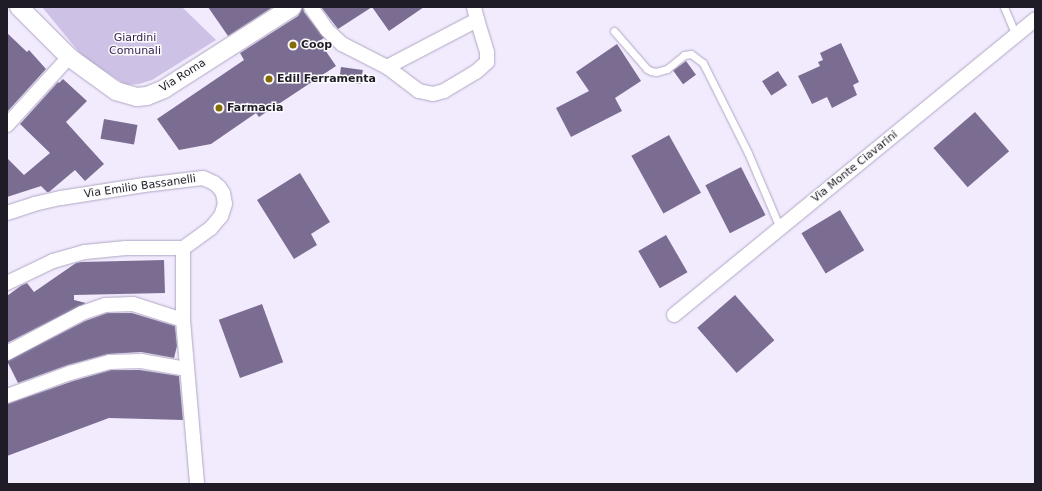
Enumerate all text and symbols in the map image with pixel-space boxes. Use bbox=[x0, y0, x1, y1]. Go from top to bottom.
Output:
park label: Giardini Comunali bbox=[109, 32, 161, 58]
place label: Coop bbox=[301, 38, 332, 52]
marker: Coop bbox=[288, 40, 298, 50]
street label: Via Roma bbox=[157, 57, 209, 95]
place label: Edil Ferramenta bbox=[277, 72, 376, 86]
marker: Edil Ferramenta bbox=[264, 74, 274, 84]
place label: Farmacia bbox=[227, 101, 283, 115]
marker: Farmacia bbox=[214, 103, 224, 113]
street label: Via Monte Ciavarini bbox=[809, 128, 901, 206]
street label: Via Emilio Bassanelli bbox=[83, 173, 197, 201]

